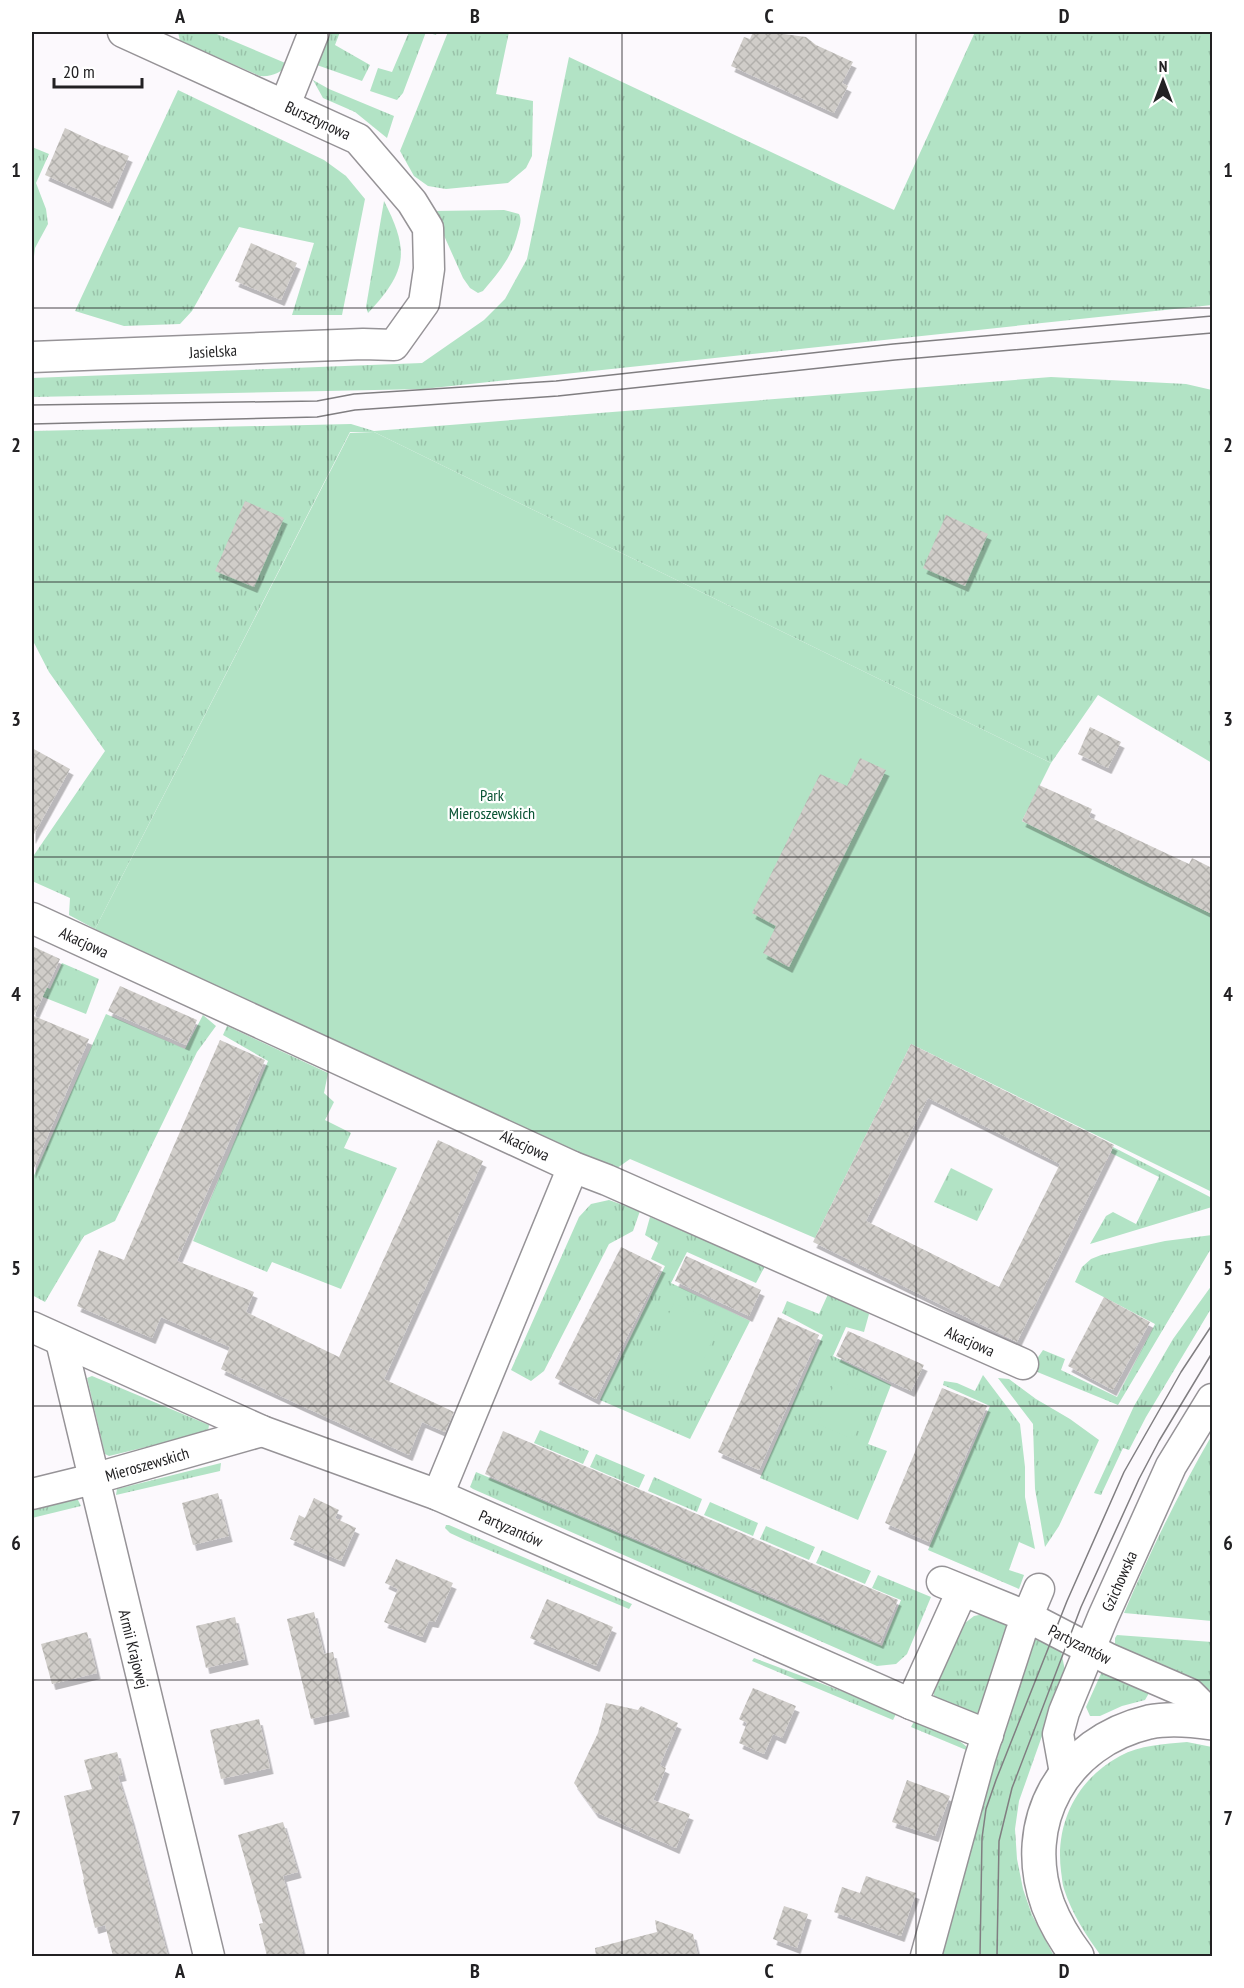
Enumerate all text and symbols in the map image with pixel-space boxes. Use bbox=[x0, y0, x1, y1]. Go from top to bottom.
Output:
text: A bbox=[174, 3, 186, 29]
text: B bbox=[470, 3, 480, 29]
text: C bbox=[764, 3, 774, 29]
text: D bbox=[1059, 3, 1070, 29]
scale bar bbox=[54, 51, 142, 89]
north arrow bbox=[1133, 51, 1193, 111]
text: N bbox=[1159, 56, 1167, 76]
text: 20 m bbox=[63, 60, 95, 83]
street label: Bursztynowa bbox=[282, 96, 354, 144]
text: 1 bbox=[11, 157, 21, 183]
text: 1 bbox=[1223, 157, 1233, 183]
street label: Jasielska bbox=[188, 340, 237, 362]
text: 2 bbox=[11, 432, 21, 458]
text: 2 bbox=[1223, 432, 1233, 458]
text: 3 bbox=[11, 706, 21, 732]
text: 3 bbox=[1223, 706, 1233, 732]
park label: Park Mieroszewskich bbox=[449, 785, 535, 823]
street label: Akacjowa bbox=[56, 922, 112, 962]
text: 4 bbox=[11, 981, 21, 1007]
text: 4 bbox=[1223, 981, 1233, 1007]
street label: Akacjowa bbox=[497, 1125, 553, 1165]
text: 5 bbox=[11, 1255, 21, 1281]
text: 5 bbox=[1223, 1255, 1233, 1281]
street label: Akacjowa bbox=[942, 1321, 998, 1361]
street label: Mieroszewskich bbox=[103, 1442, 191, 1486]
street label: Partyzantów bbox=[476, 1505, 547, 1551]
text: 6 bbox=[11, 1530, 21, 1556]
text: 6 bbox=[1223, 1530, 1233, 1556]
street label: Gzichowska bbox=[1097, 1548, 1141, 1614]
street label: Armii Krajowej bbox=[115, 1607, 153, 1691]
street label: Partyzantów bbox=[1045, 1620, 1115, 1669]
text: 7 bbox=[11, 1805, 21, 1831]
text: 7 bbox=[1223, 1805, 1233, 1831]
text: A bbox=[174, 1958, 186, 1984]
text: B bbox=[470, 1958, 480, 1984]
text: C bbox=[764, 1958, 774, 1984]
text: D bbox=[1059, 1958, 1070, 1984]

